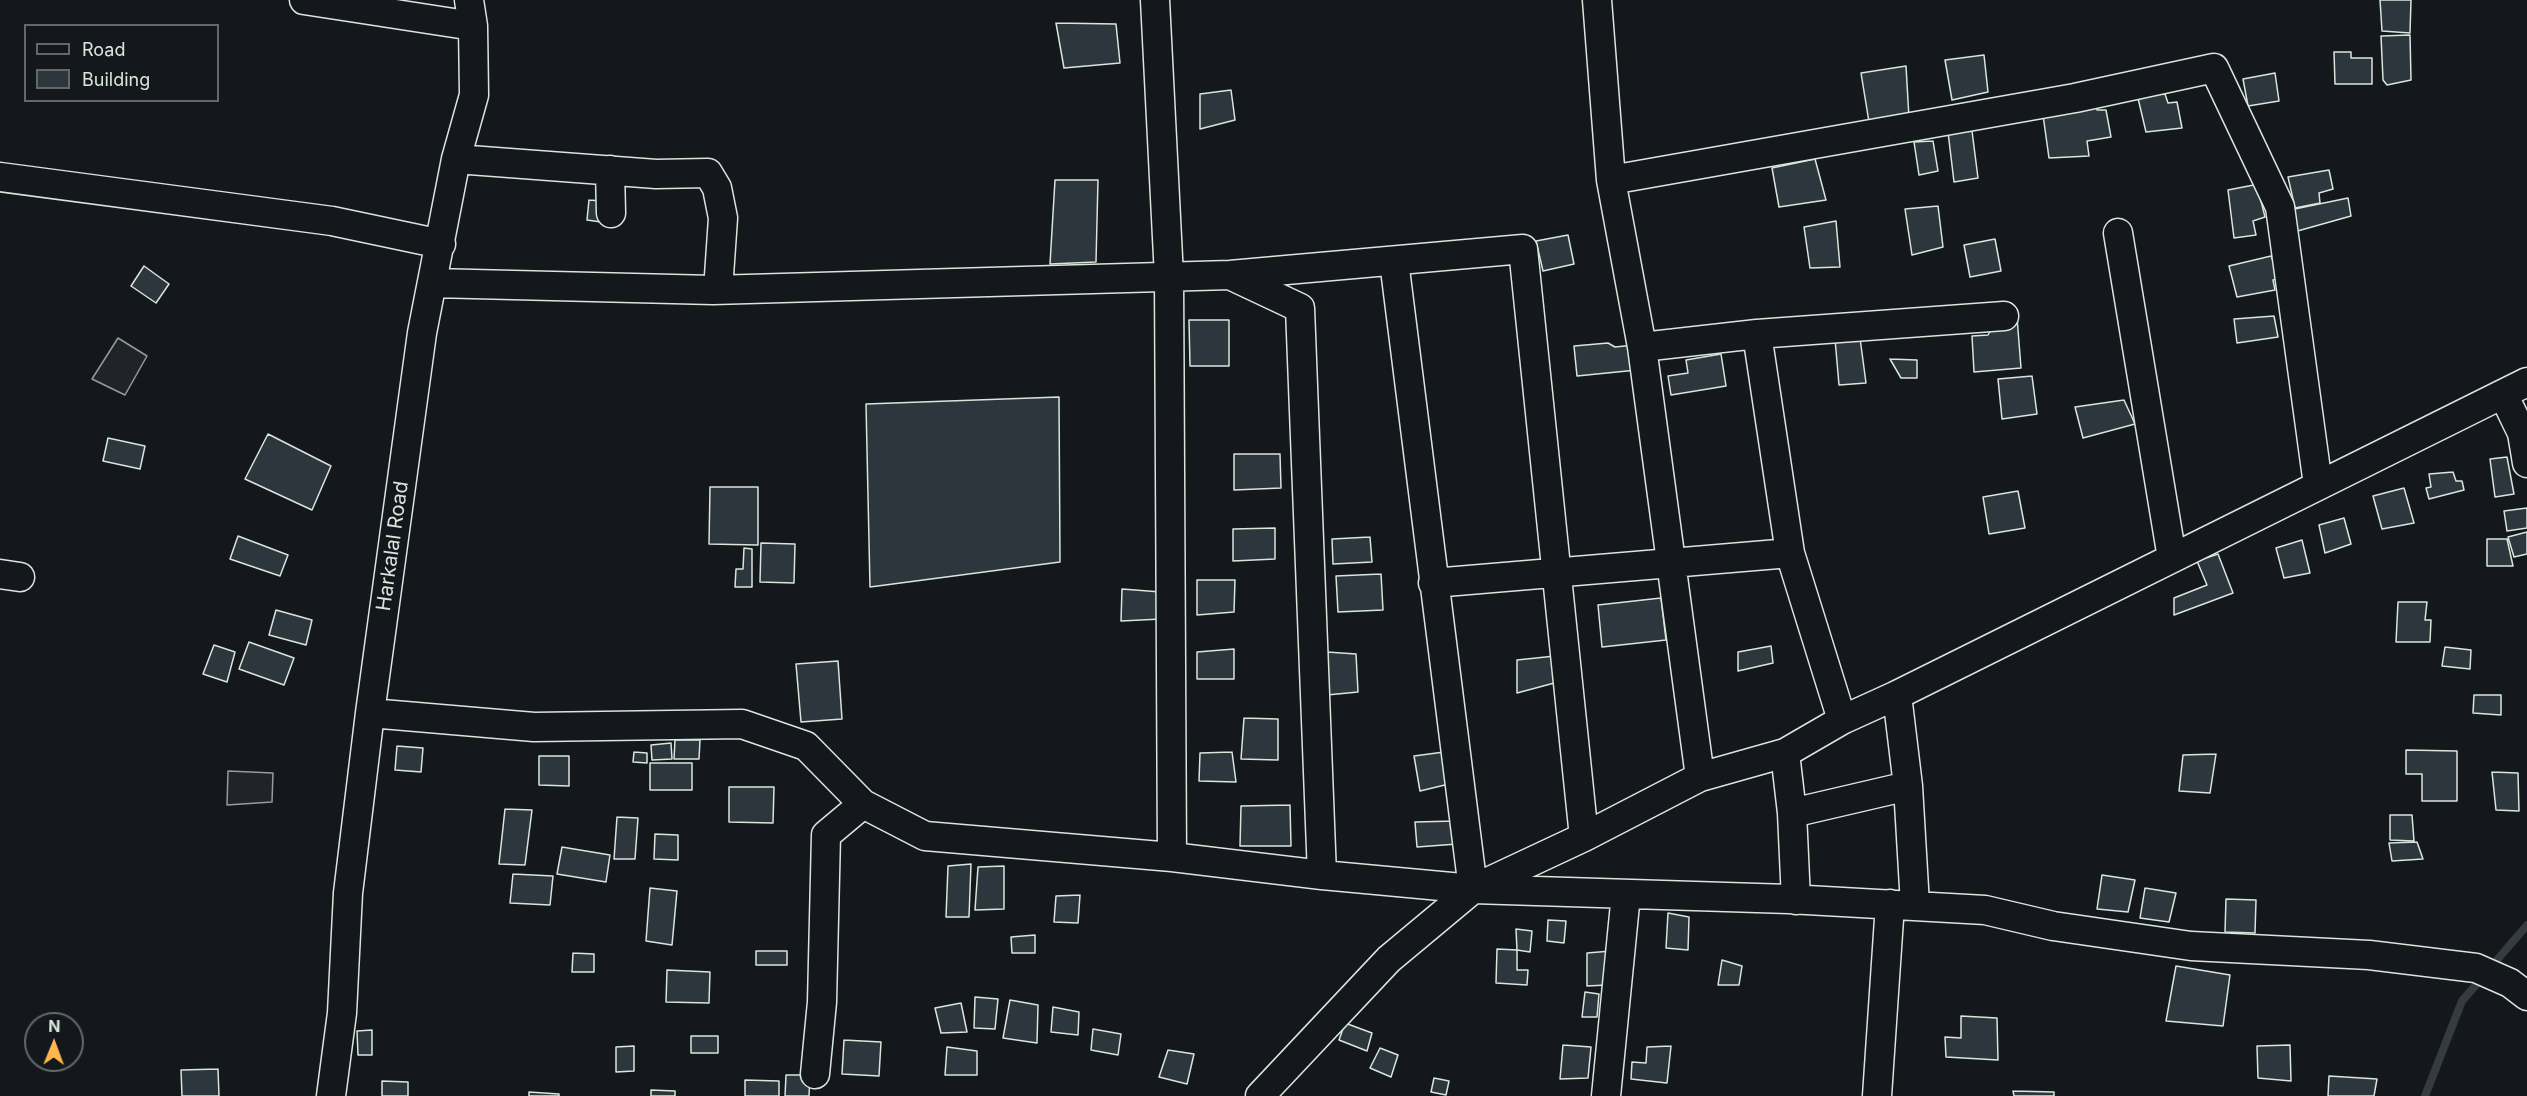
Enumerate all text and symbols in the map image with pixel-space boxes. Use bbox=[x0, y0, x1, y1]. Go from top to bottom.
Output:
legend bbox=[24, 24, 219, 102]
text: Road bbox=[82, 39, 125, 60]
text: Building bbox=[82, 69, 150, 90]
street label: Harkalal Road bbox=[372, 480, 414, 612]
north arrow bbox=[24, 1012, 84, 1072]
text: N bbox=[48, 1016, 61, 1036]

